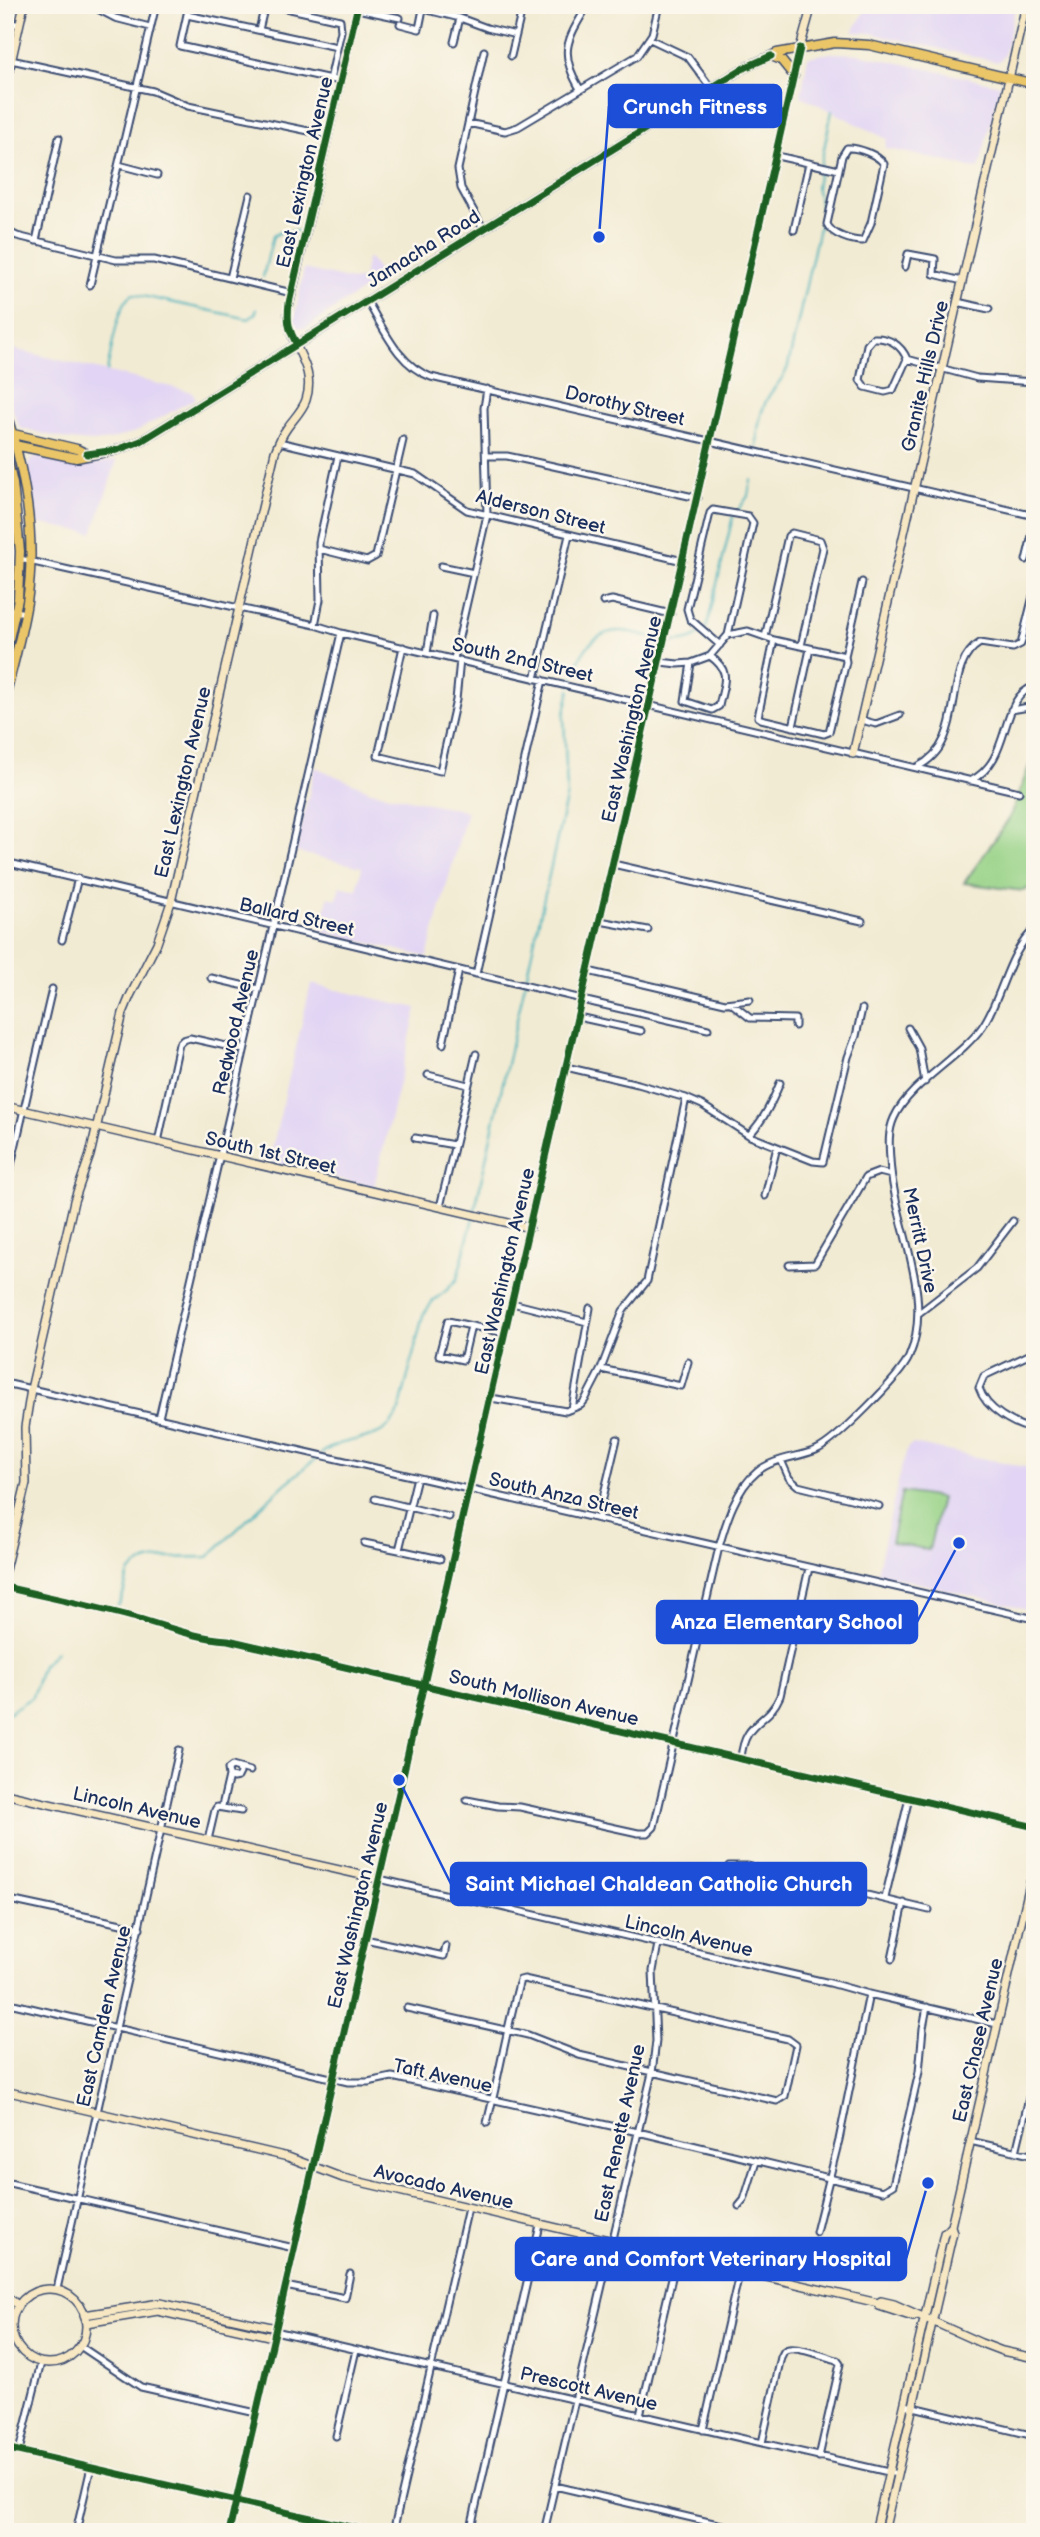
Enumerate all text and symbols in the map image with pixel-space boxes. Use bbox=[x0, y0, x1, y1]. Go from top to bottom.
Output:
street label: East Lexington Avenue bbox=[272, 74, 339, 270]
callout: Crunch Fitness bbox=[609, 85, 781, 127]
text: Crunch Fitness bbox=[623, 95, 767, 120]
street label: Jamacha Road bbox=[363, 205, 485, 293]
street label: Granite Hills Drive bbox=[897, 299, 954, 454]
street label: Dorothy Street bbox=[563, 382, 687, 431]
street label: Alderson Street bbox=[474, 485, 608, 540]
street label: East Washington Avenue bbox=[597, 614, 667, 825]
street label: South 2nd Street bbox=[450, 633, 596, 688]
street label: East Lexington Avenue bbox=[150, 684, 217, 880]
street label: Ballard Street bbox=[237, 893, 356, 942]
street label: Redwood Avenue bbox=[209, 947, 264, 1097]
street label: South 1st Street bbox=[203, 1127, 339, 1180]
street label: East Washington Avenue bbox=[470, 1166, 540, 1377]
street label: Merritt Drive bbox=[897, 1185, 942, 1295]
street label: South Anza Street bbox=[487, 1468, 641, 1525]
callout: Anza Elementary School bbox=[657, 1601, 917, 1643]
text: Anza Elementary School bbox=[670, 1610, 903, 1635]
street label: South Mollison Avenue bbox=[447, 1665, 641, 1731]
street label: Lincoln Avenue bbox=[70, 1783, 203, 1834]
street label: East Washington Avenue bbox=[323, 1800, 393, 2011]
callout: Saint Michael Chaldean Catholic Church bbox=[451, 1863, 866, 1905]
text: Saint Michael Chaldean Catholic Church bbox=[466, 1872, 853, 1897]
street label: Lincoln Avenue bbox=[622, 1911, 755, 1962]
street label: East Camden Avenue bbox=[72, 1923, 137, 2109]
street label: East Chase Avenue bbox=[948, 1956, 1009, 2125]
street label: East Renette Avenue bbox=[590, 2042, 651, 2225]
street label: Taft Avenue bbox=[391, 2055, 494, 2098]
street label: Avocado Avenue bbox=[372, 2160, 516, 2215]
callout: Care and Comfort Veterinary Hospital bbox=[516, 2238, 906, 2280]
text: Care and Comfort Veterinary Hospital bbox=[531, 2247, 891, 2272]
street label: Prescott Avenue bbox=[518, 2362, 660, 2416]

